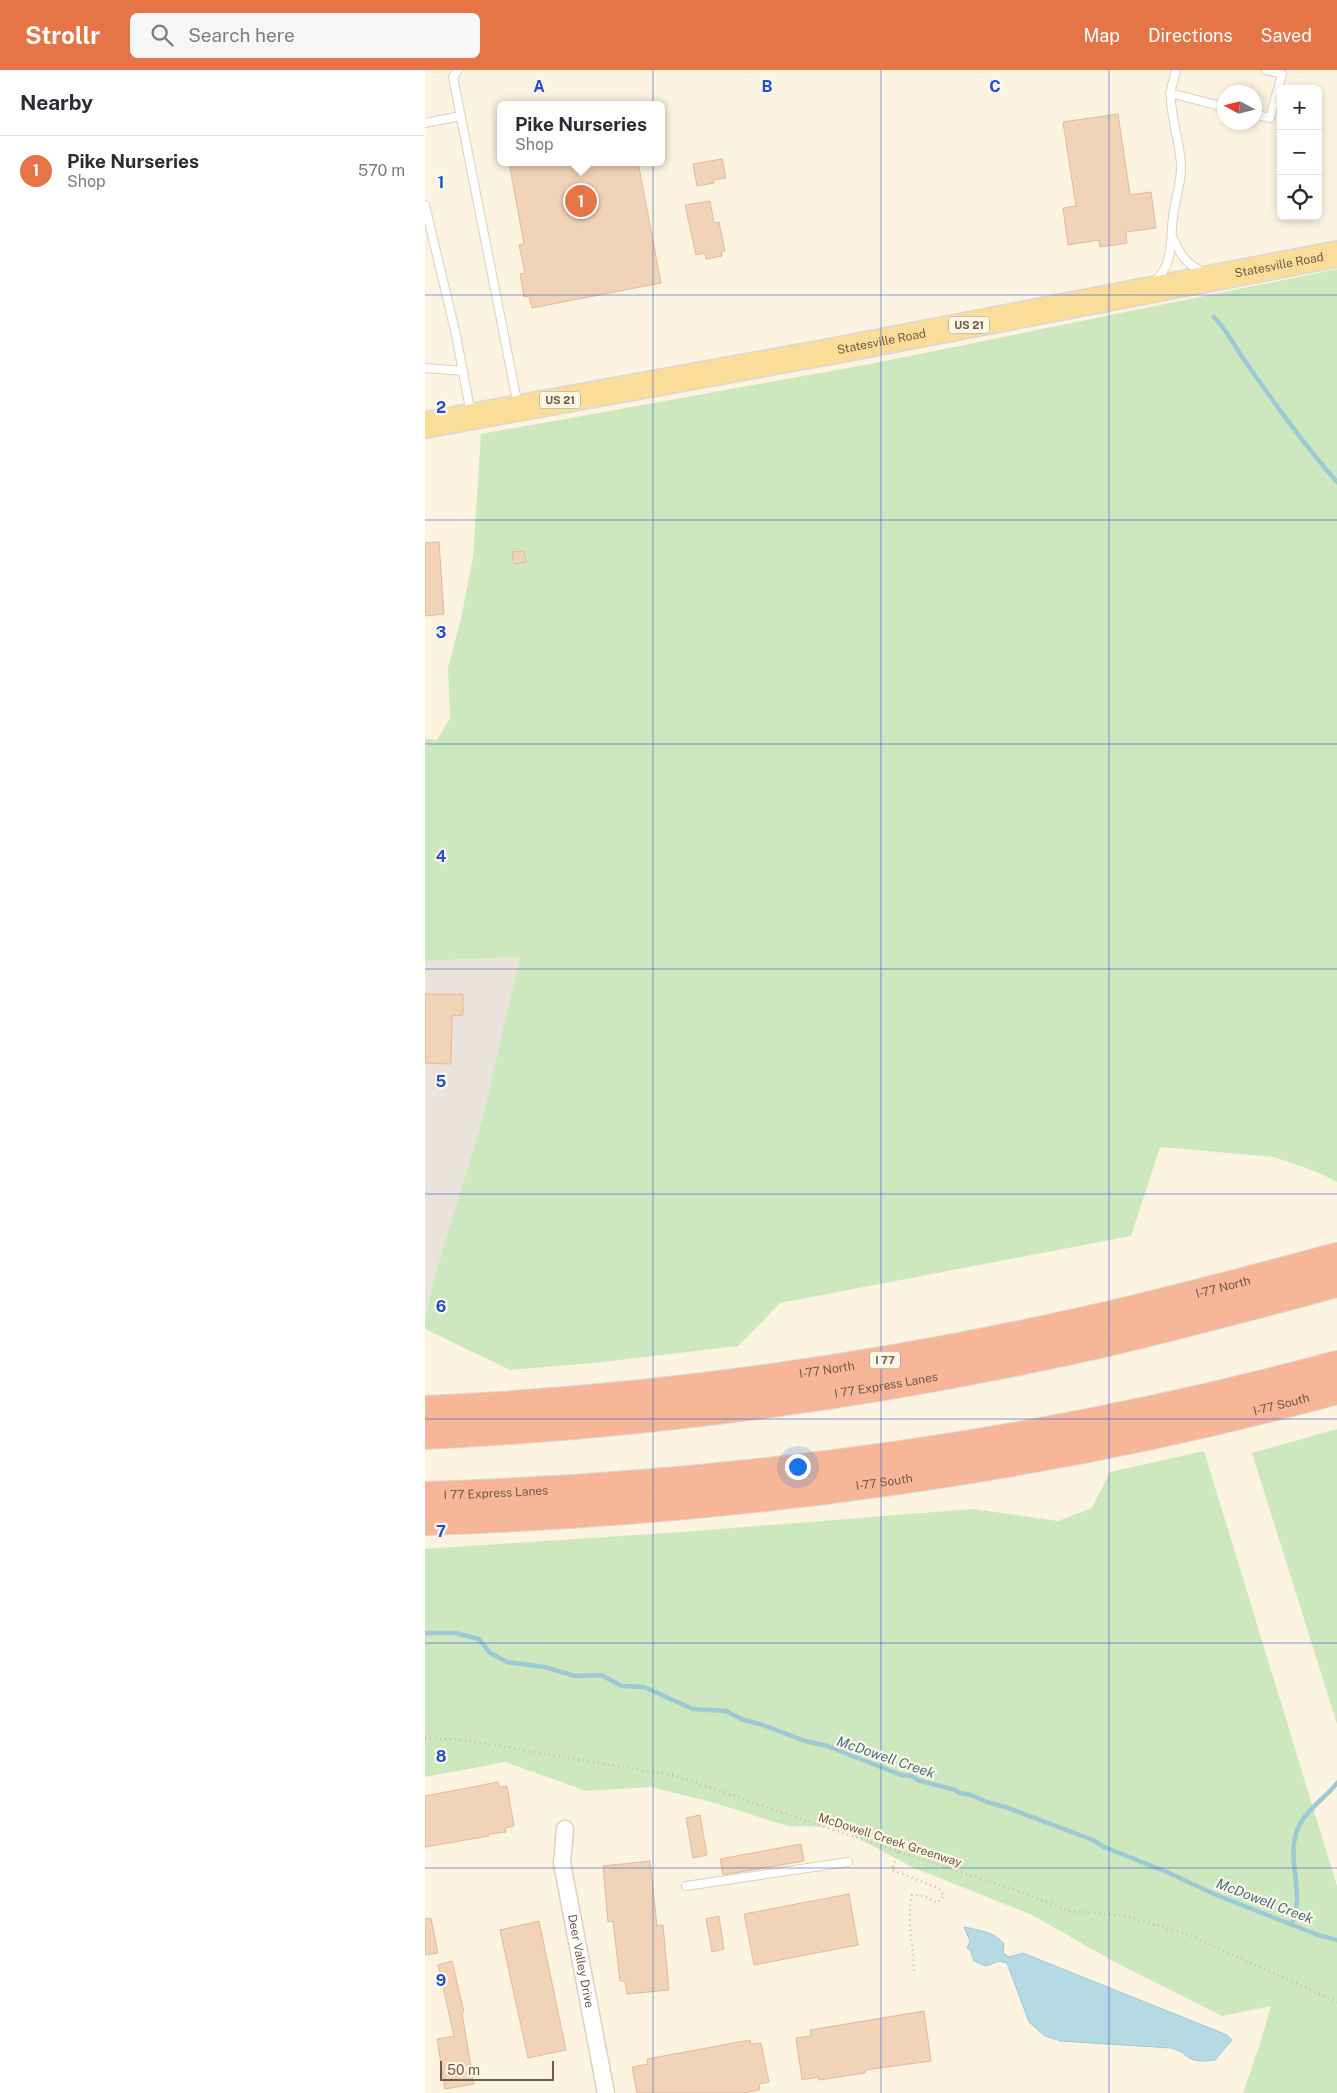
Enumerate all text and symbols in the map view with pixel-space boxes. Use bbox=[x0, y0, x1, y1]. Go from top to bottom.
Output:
search box bbox=[130, 13, 480, 58]
text: Strollr bbox=[25, 21, 100, 49]
icon: search bbox=[148, 21, 176, 49]
text: Search here bbox=[188, 24, 295, 46]
text: Map bbox=[1083, 25, 1120, 46]
text: Directions bbox=[1148, 25, 1233, 46]
text: Saved bbox=[1261, 25, 1312, 46]
text: A bbox=[533, 77, 545, 96]
text: B bbox=[762, 77, 773, 96]
text: C bbox=[989, 77, 1001, 96]
north arrow bbox=[1217, 85, 1262, 130]
map controls bbox=[1277, 85, 1322, 220]
button: + bbox=[1277, 85, 1322, 130]
text: Nearby bbox=[20, 90, 93, 115]
popup bbox=[497, 101, 665, 166]
text: Pike Nurseries bbox=[515, 113, 647, 135]
button: − bbox=[1277, 130, 1322, 175]
text: Shop bbox=[515, 135, 554, 154]
text: Pike Nurseries bbox=[67, 150, 199, 172]
text: 1 bbox=[33, 161, 39, 180]
text: 570 m bbox=[358, 161, 405, 180]
text: Shop bbox=[67, 172, 106, 191]
text: 1 bbox=[438, 173, 444, 192]
button: locate bbox=[1277, 175, 1322, 220]
pin: 1 bbox=[565, 182, 597, 220]
street label: Statesville Road bbox=[1234, 250, 1325, 281]
road number: US 21 bbox=[949, 316, 989, 334]
street label: Statesville Road bbox=[836, 326, 927, 357]
road number: US 21 bbox=[540, 392, 580, 408]
text: 2 bbox=[436, 398, 446, 417]
text: 3 bbox=[436, 623, 446, 642]
text: 4 bbox=[436, 847, 447, 866]
text: 5 bbox=[436, 1072, 447, 1091]
street label: I-77 North bbox=[1194, 1273, 1252, 1301]
text: 6 bbox=[436, 1297, 446, 1316]
road number: I 77 bbox=[870, 1352, 900, 1368]
street label: I-77 North bbox=[798, 1359, 856, 1381]
street label: I 77 Express Lanes bbox=[833, 1370, 939, 1401]
street label: I-77 South bbox=[1252, 1391, 1311, 1418]
your location bbox=[785, 1454, 811, 1480]
street label: I-77 South bbox=[855, 1471, 914, 1493]
street label: I 77 Express Lanes bbox=[443, 1483, 549, 1502]
text: 7 bbox=[436, 1522, 446, 1541]
water label: McDowell Creek bbox=[835, 1733, 938, 1781]
text: 8 bbox=[436, 1747, 447, 1766]
street label: McDowell Creek Greenway bbox=[817, 1810, 964, 1870]
water label: McDowell Creek bbox=[1214, 1875, 1316, 1927]
street label: Deer Valley Drive bbox=[565, 1913, 597, 2009]
text: 9 bbox=[436, 1971, 446, 1990]
scale bar bbox=[440, 2058, 554, 2081]
text: 50 m bbox=[447, 2062, 480, 2078]

